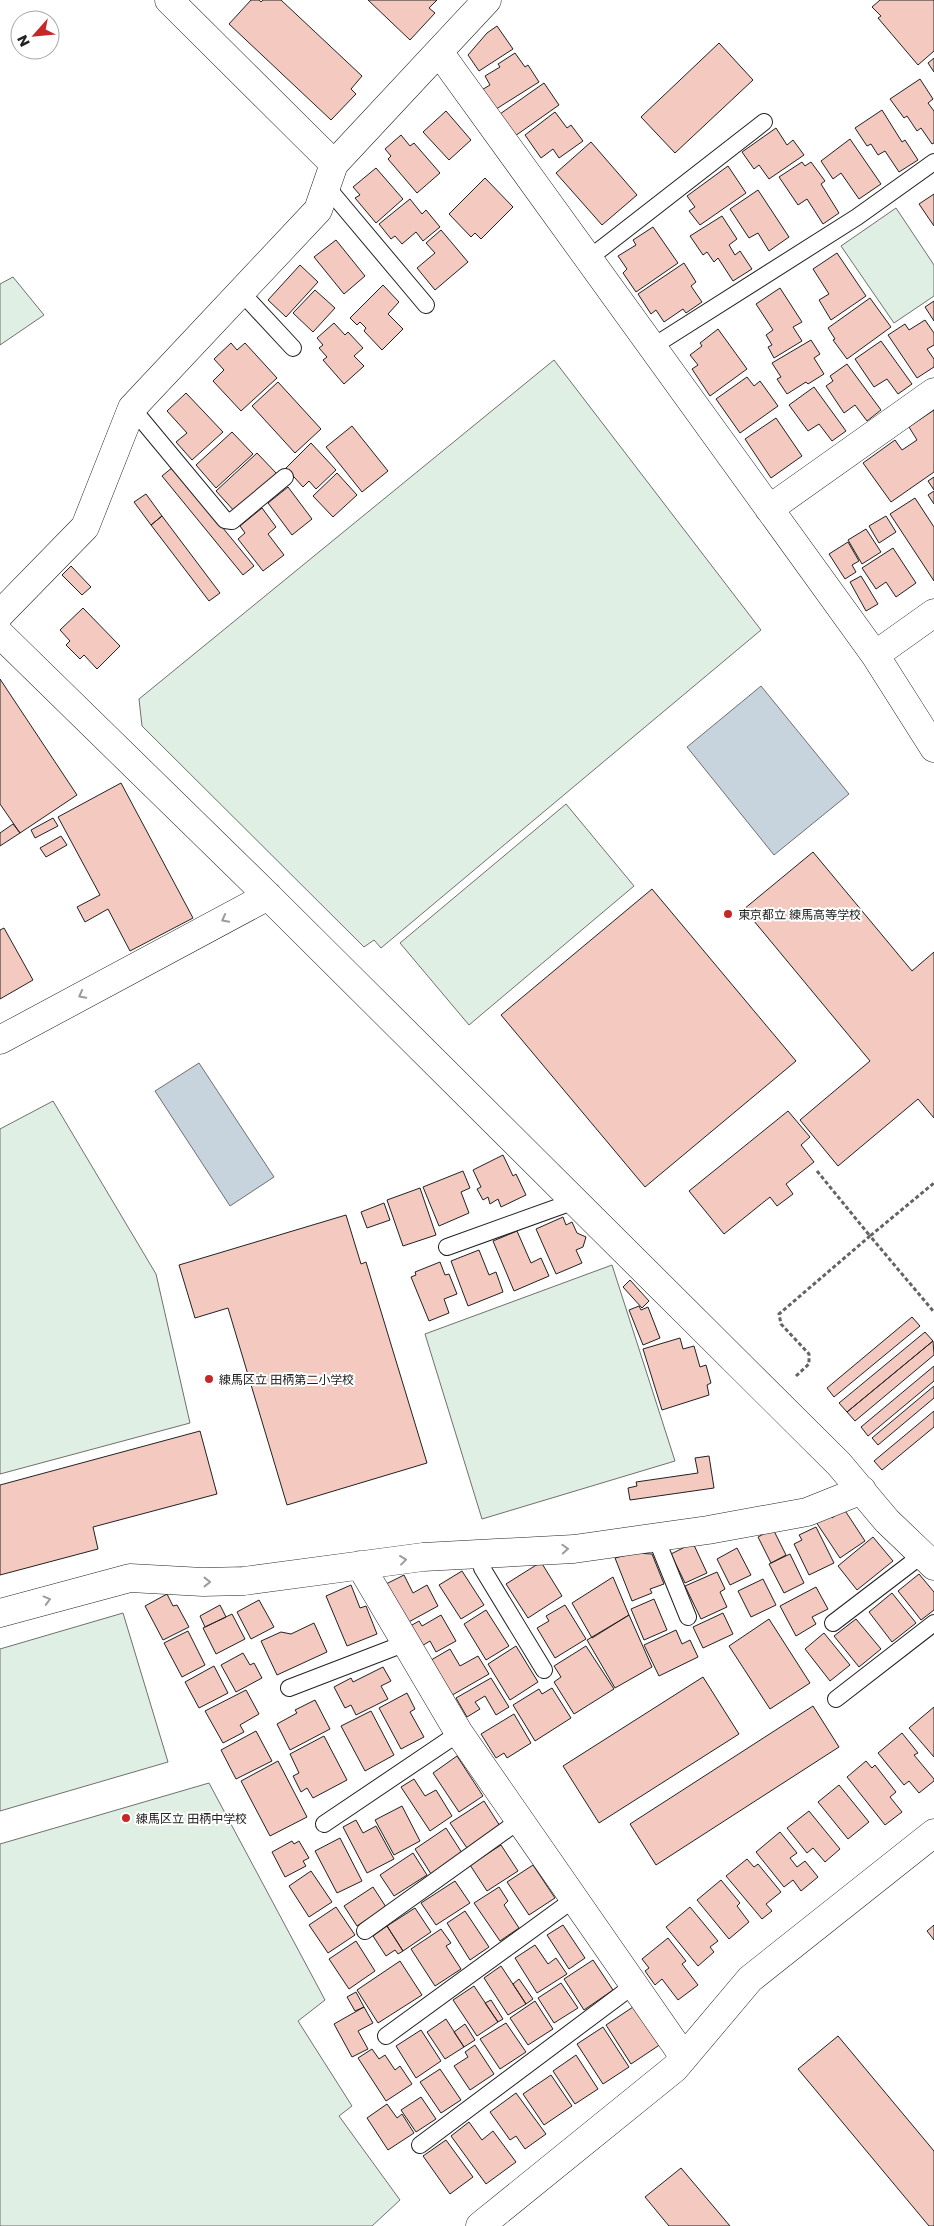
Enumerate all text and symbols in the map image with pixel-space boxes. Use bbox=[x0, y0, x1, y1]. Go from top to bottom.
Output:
north arrow bbox=[10, 10, 60, 60]
text: N bbox=[12, 32, 35, 50]
place label: 東京都立 練馬高等学校 bbox=[738, 906, 861, 923]
marker: 東京都立 練馬高等学校 bbox=[722, 908, 734, 920]
one-way arrow bbox=[221, 912, 230, 922]
one-way arrow bbox=[78, 989, 87, 999]
place label: 練馬区立 田柄第二小学校 bbox=[219, 1371, 354, 1388]
marker: 練馬区立 田柄第二小学校 bbox=[203, 1373, 215, 1385]
one-way arrow bbox=[561, 1544, 569, 1555]
one-way arrow bbox=[399, 1555, 407, 1566]
one-way arrow bbox=[203, 1577, 211, 1587]
one-way arrow bbox=[42, 1595, 51, 1605]
place label: 練馬区立 田柄中学校 bbox=[136, 1810, 247, 1827]
marker: 練馬区立 田柄中学校 bbox=[120, 1812, 132, 1824]

